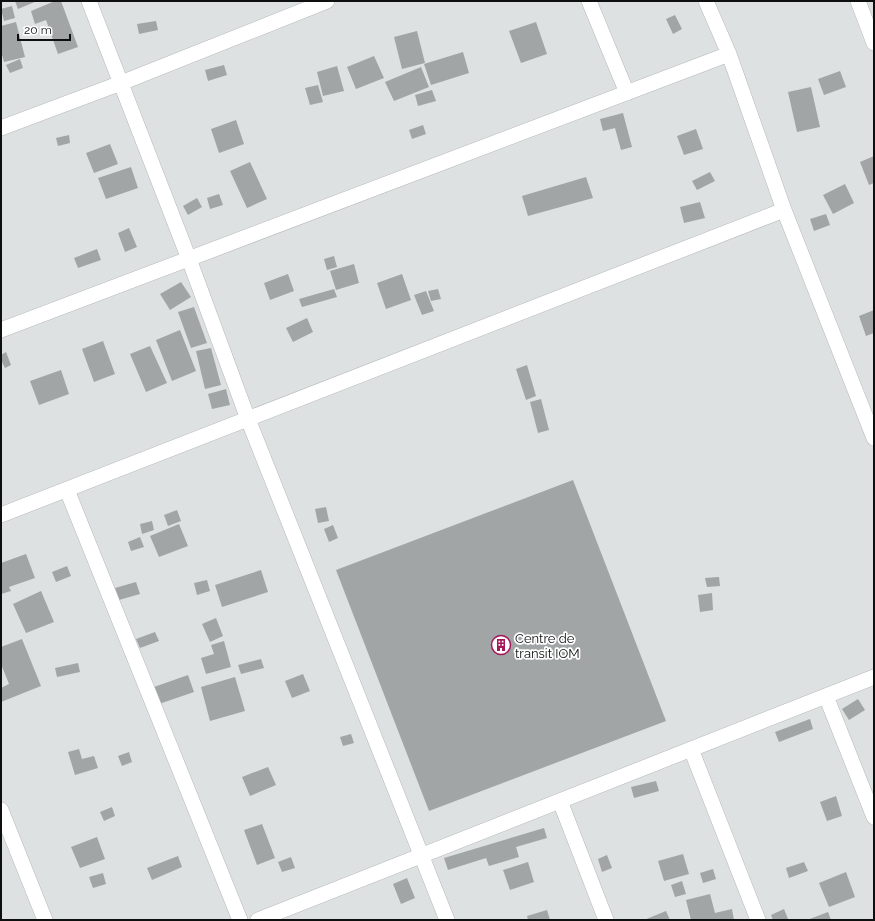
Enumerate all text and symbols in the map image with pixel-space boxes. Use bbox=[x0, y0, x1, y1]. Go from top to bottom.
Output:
scale bar bbox=[18, 16, 70, 42]
text: 20 m bbox=[24, 23, 52, 37]
place label: Centre de transit IOM bbox=[515, 631, 580, 661]
building icon: Centre de transit IOM bbox=[490, 634, 512, 656]

